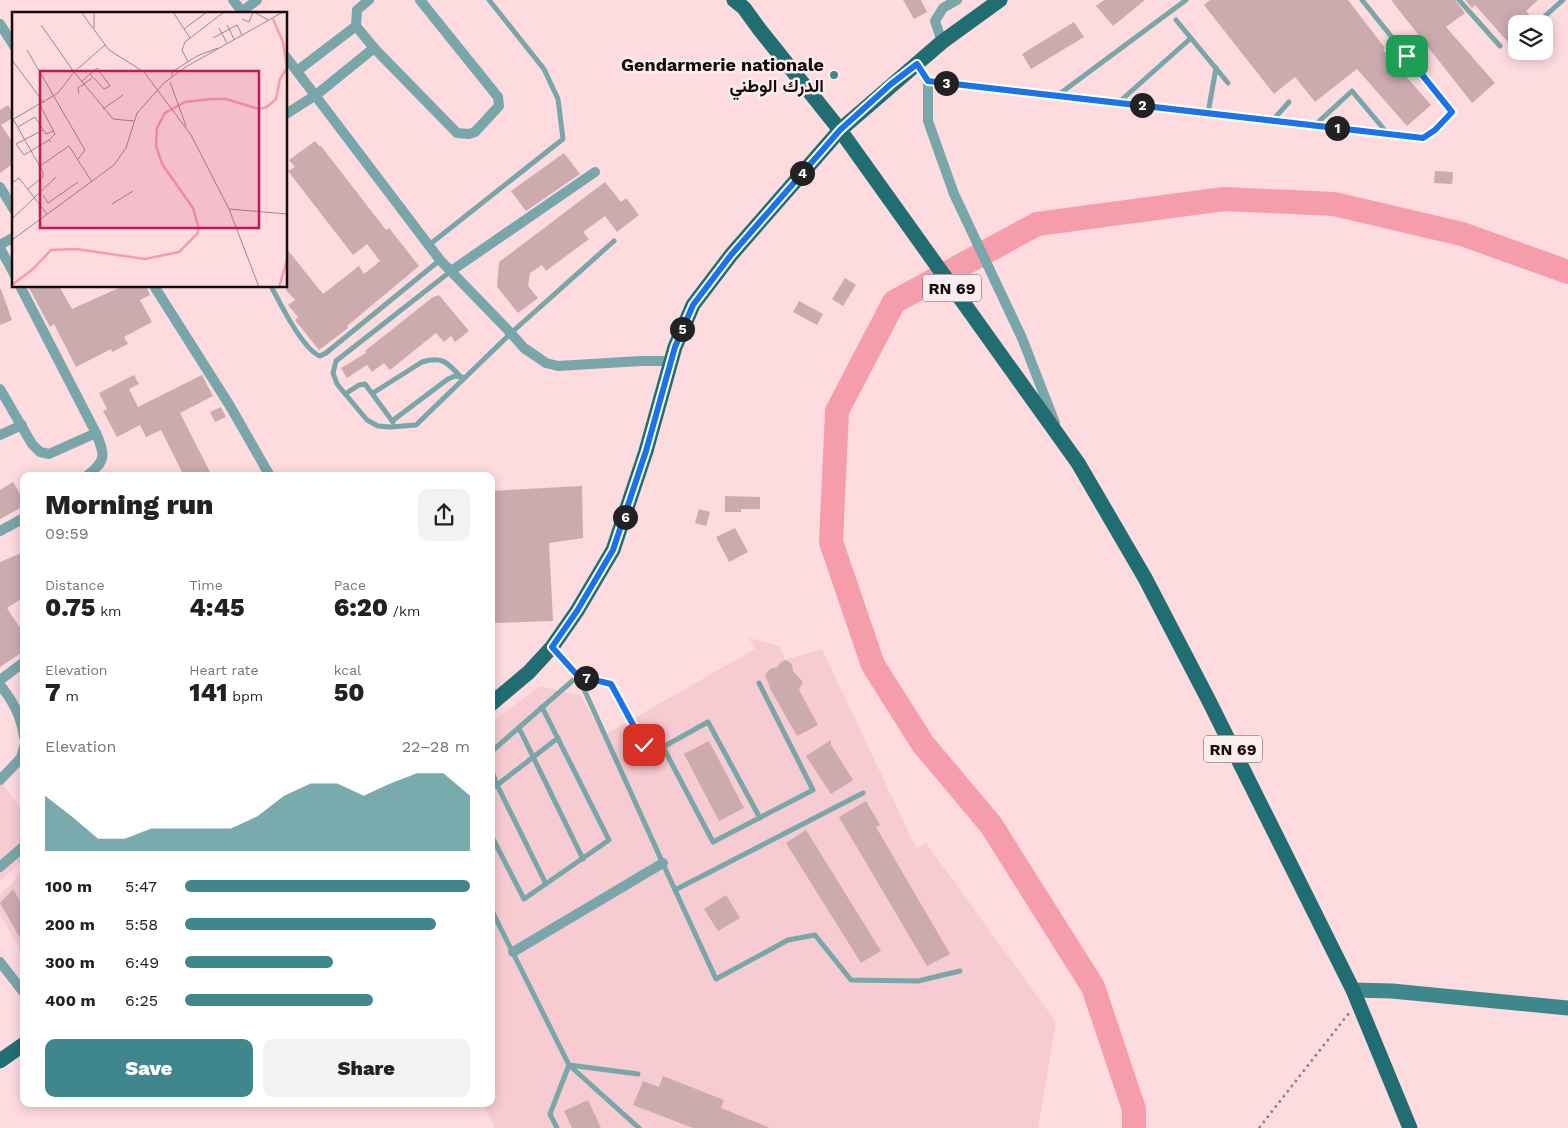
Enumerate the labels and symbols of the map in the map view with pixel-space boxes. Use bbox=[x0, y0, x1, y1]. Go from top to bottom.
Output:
inset map bbox=[12, 12, 288, 288]
pin bbox=[1386, 35, 1428, 77]
place label: Gendarmerie nationale الدرك الوطني bbox=[621, 54, 824, 101]
marker: Gendarmerie nationale الدرك الوطني bbox=[828, 69, 840, 81]
pin: 3 bbox=[934, 70, 958, 96]
pin: 2 bbox=[1130, 92, 1154, 118]
pin: 1 bbox=[1324, 116, 1350, 140]
pin: 4 bbox=[790, 160, 814, 186]
road number: RN 69 bbox=[923, 274, 981, 302]
pin: 5 bbox=[670, 316, 694, 342]
pin: 6 bbox=[612, 504, 638, 530]
pin: 7 bbox=[574, 666, 598, 690]
pin bbox=[623, 724, 665, 766]
road number: RN 69 bbox=[1204, 736, 1262, 762]

